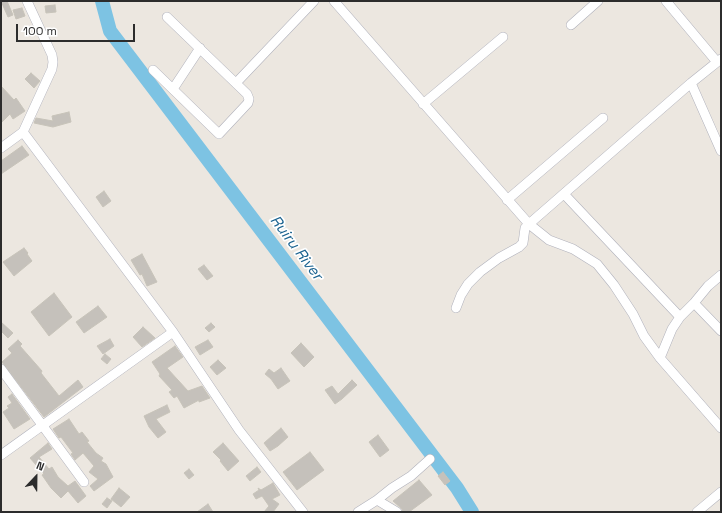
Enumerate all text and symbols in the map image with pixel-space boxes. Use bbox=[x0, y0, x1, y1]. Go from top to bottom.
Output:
scale bar bbox=[18, 16, 137, 42]
text: 100 m bbox=[23, 23, 57, 39]
water label: Ruiru River bbox=[266, 212, 326, 284]
north arrow bbox=[16, 457, 56, 497]
text: N bbox=[34, 458, 47, 474]

